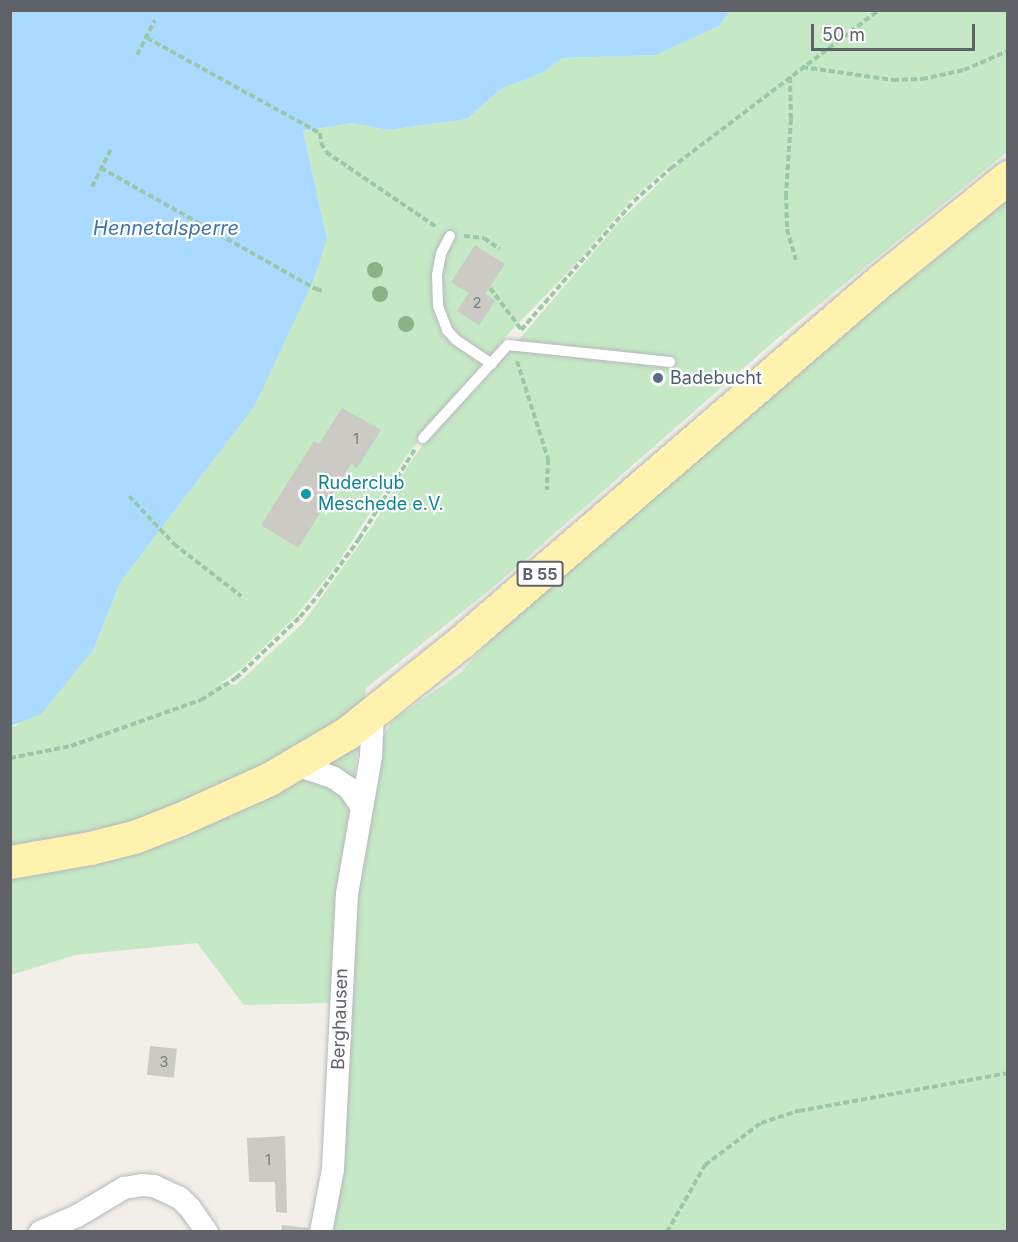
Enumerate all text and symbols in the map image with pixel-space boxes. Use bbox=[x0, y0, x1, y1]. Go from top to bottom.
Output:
scale bar bbox=[814, 12, 978, 50]
text: 50 m bbox=[822, 24, 865, 45]
water label: Hennetalsperre bbox=[93, 216, 239, 240]
house number: 2 bbox=[472, 294, 482, 312]
place label: Badebucht bbox=[670, 367, 762, 389]
marker: Badebucht bbox=[651, 371, 665, 385]
house number: 1 bbox=[353, 430, 359, 448]
place label: Ruderclub Meschede e.V. bbox=[318, 473, 444, 516]
marker: Ruderclub Meschede e.V. bbox=[299, 487, 313, 501]
road number: B 55 bbox=[516, 561, 564, 587]
street label: Berghausen bbox=[327, 968, 353, 1070]
house number: 3 bbox=[159, 1053, 169, 1071]
house number: 1 bbox=[265, 1151, 271, 1169]

